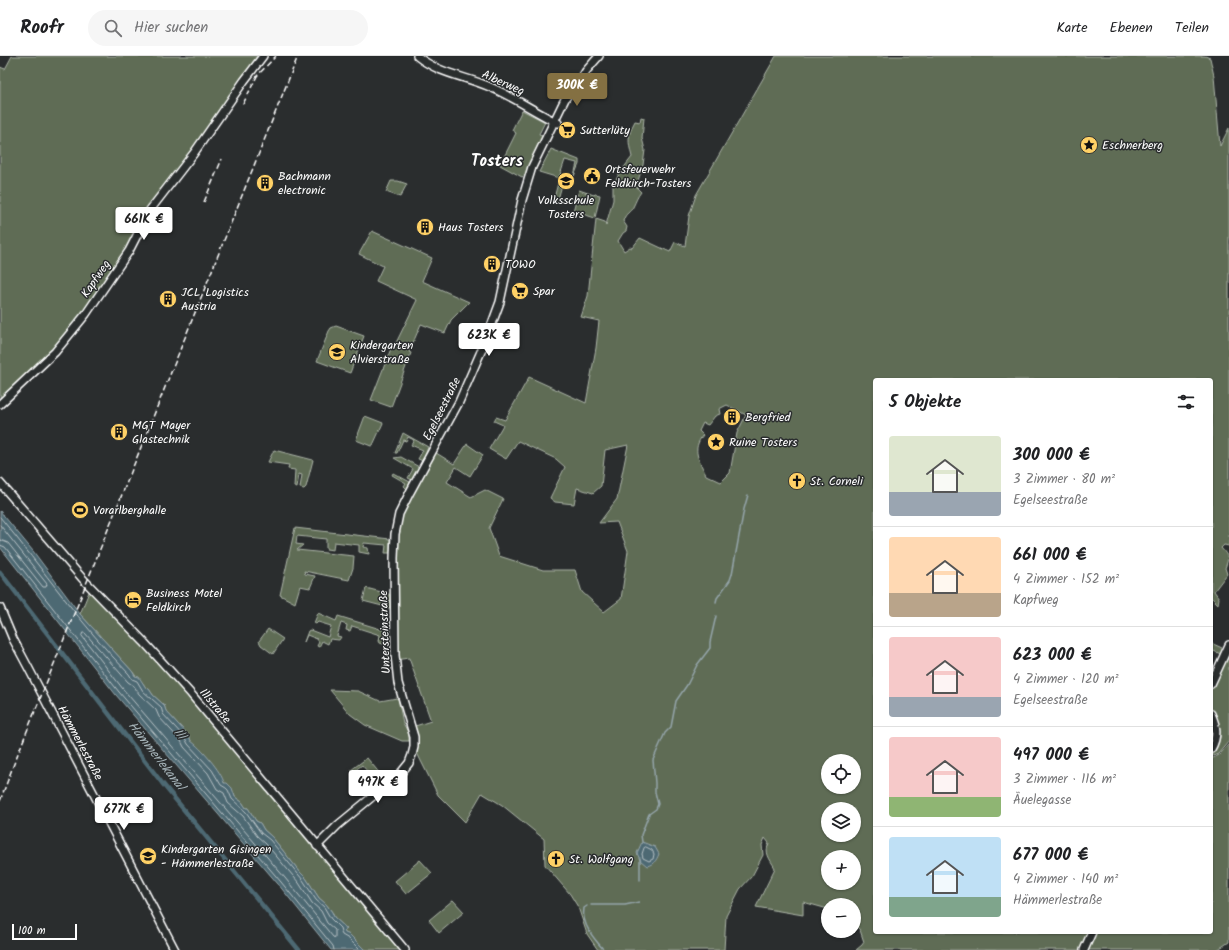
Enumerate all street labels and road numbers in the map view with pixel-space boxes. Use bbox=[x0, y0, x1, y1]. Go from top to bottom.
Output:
street label: Alberweg bbox=[479, 65, 528, 101]
street label: Kapfweg bbox=[76, 256, 116, 302]
street label: Egelseestraße bbox=[418, 374, 466, 444]
street label: Untersteinstraße bbox=[374, 589, 396, 674]
street label: Illstraße bbox=[194, 684, 236, 728]
street label: Hämmerlestraße bbox=[52, 702, 108, 784]

